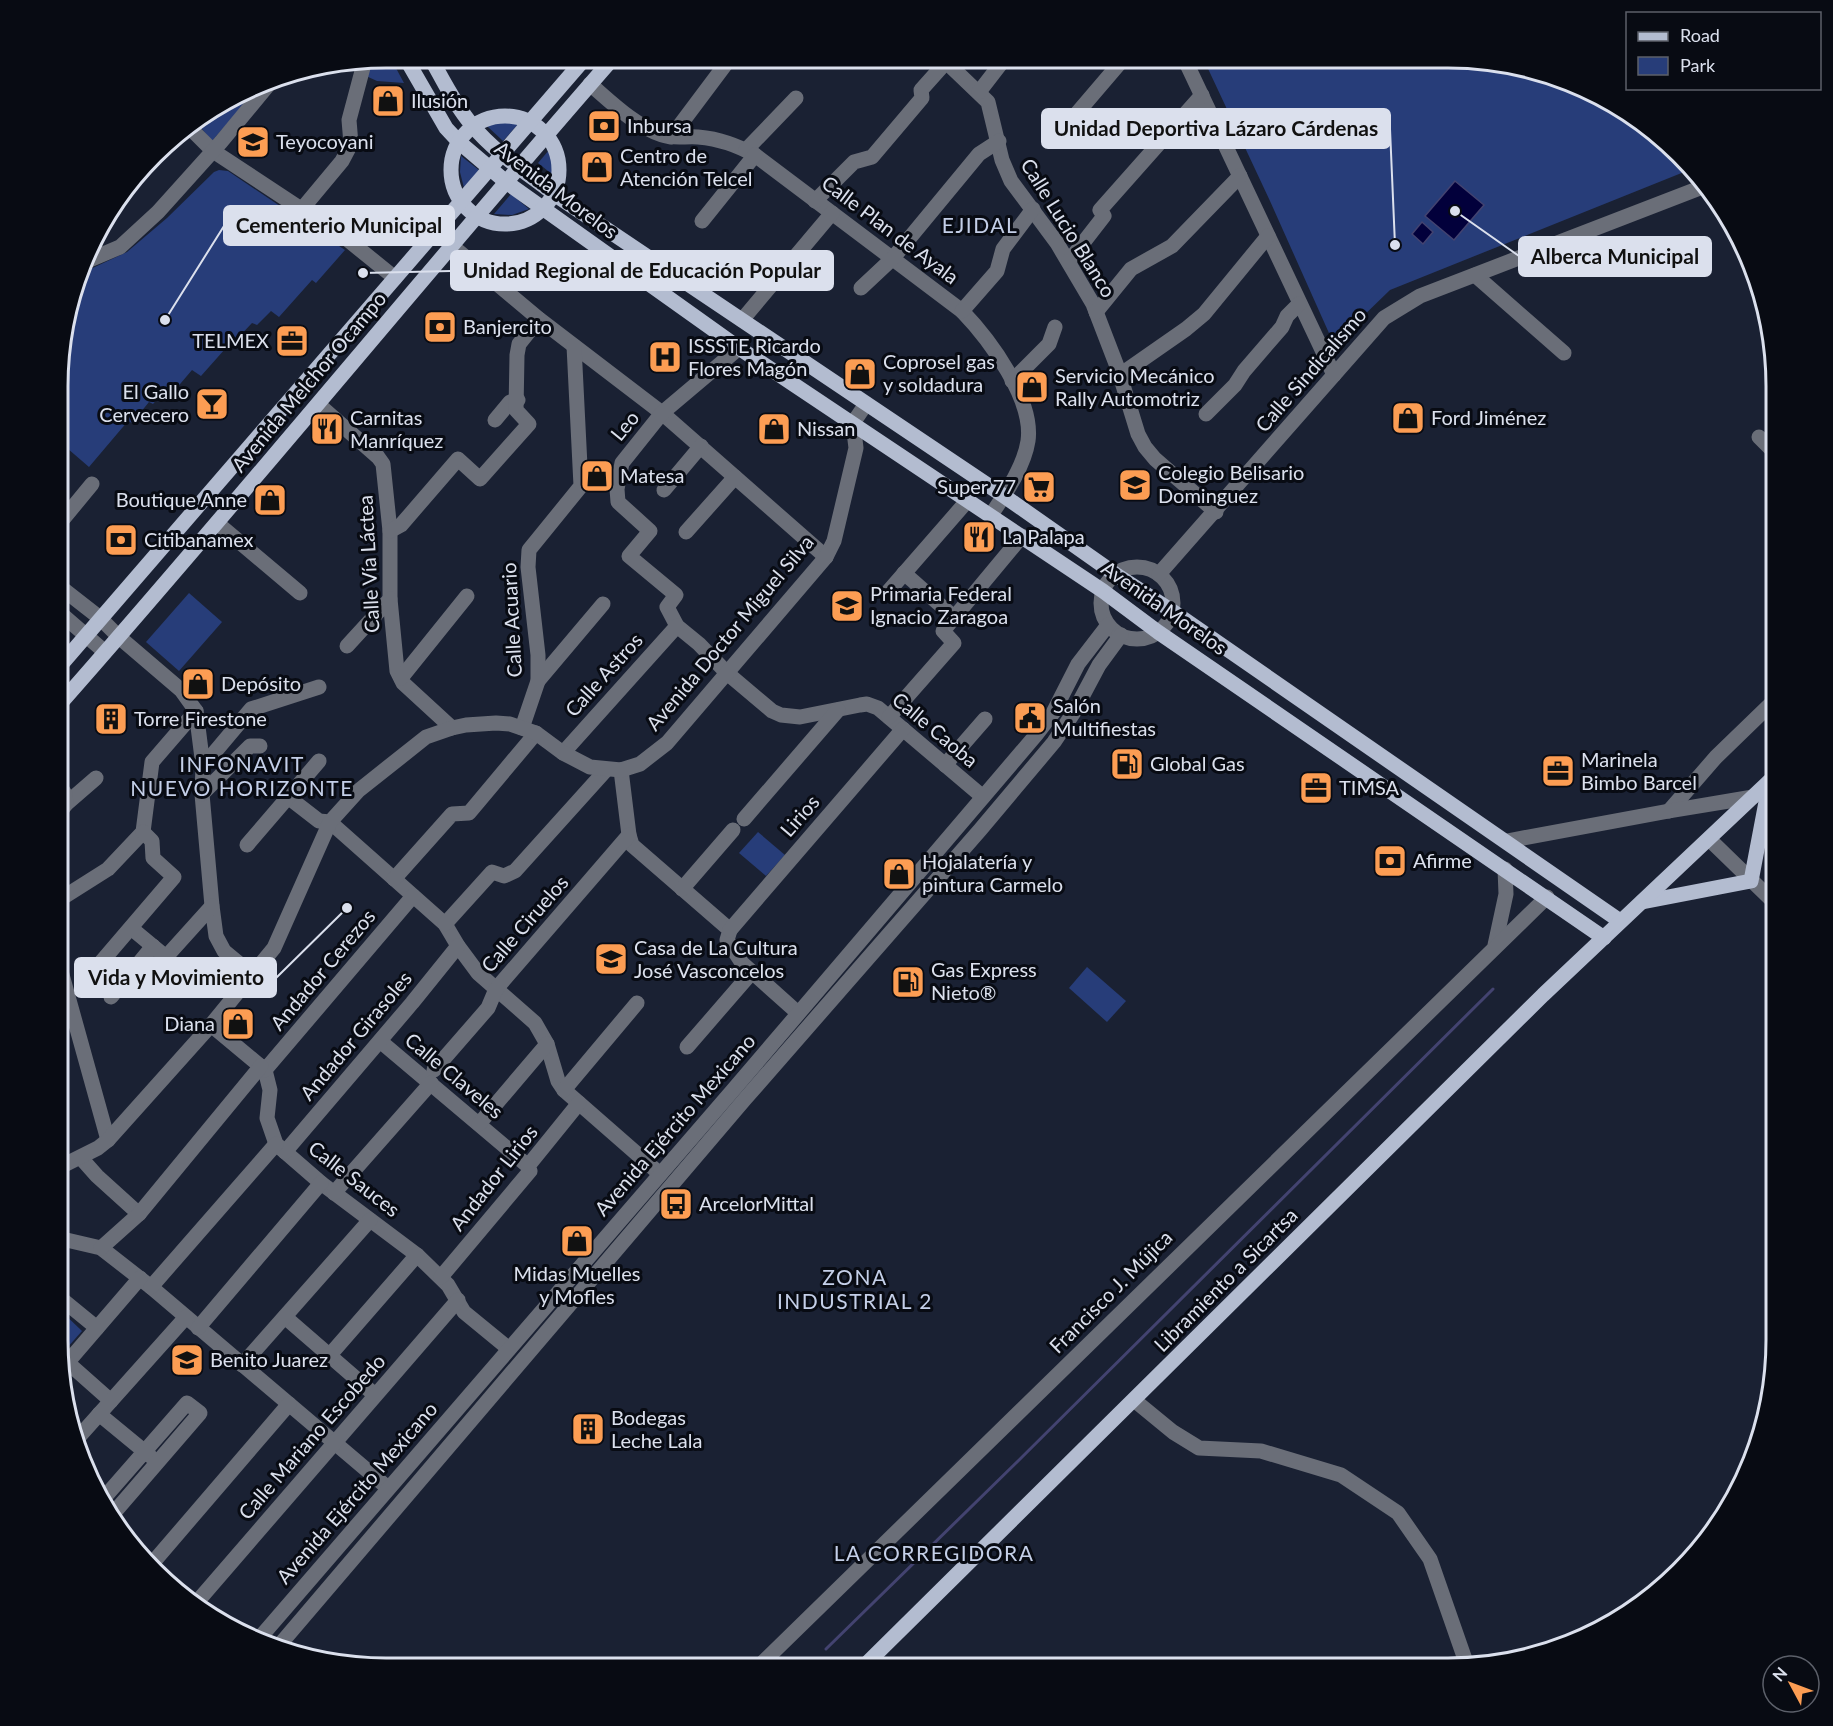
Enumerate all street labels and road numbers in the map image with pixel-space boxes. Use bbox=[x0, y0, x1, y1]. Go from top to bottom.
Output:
street label: Avenida Morelos bbox=[491, 135, 623, 243]
street label: Calle Lucio Blanco bbox=[1016, 154, 1121, 301]
street label: Calle Plan de Ayala bbox=[818, 170, 964, 288]
street label: Avenida Melchor Ocampo bbox=[226, 287, 391, 476]
street label: Calle Sindicalismo bbox=[1250, 302, 1371, 436]
street label: Leo bbox=[605, 406, 643, 445]
street label: Calle Vía Láctea bbox=[352, 495, 384, 634]
street label: Avenida Doctor Miguel Silva bbox=[641, 530, 818, 735]
street label: Avenida Morelos bbox=[1097, 555, 1232, 659]
street label: Calle Acuario bbox=[496, 562, 526, 678]
street label: Calle Astros bbox=[560, 628, 647, 721]
street label: Calle Caoba bbox=[888, 687, 983, 772]
street label: Lirios bbox=[775, 790, 824, 841]
street label: Calle Ciruelos bbox=[476, 870, 573, 977]
street label: Andador Cerezos bbox=[265, 904, 380, 1035]
street label: Andador Girasoles bbox=[294, 966, 416, 1105]
street label: Calle Claveles bbox=[401, 1027, 509, 1123]
street label: Avenida Ejército Mexicano bbox=[589, 1029, 760, 1220]
street label: Andador Lirios bbox=[445, 1120, 542, 1235]
street label: Calle Sauces bbox=[304, 1135, 405, 1221]
street label: Libramiento a Sicartsa bbox=[1149, 1203, 1302, 1356]
street label: Francisco J. Mújica bbox=[1044, 1225, 1177, 1358]
street label: Calle Mariano Escobedo bbox=[233, 1349, 390, 1524]
street label: Avenida Ejército Mexicano bbox=[271, 1397, 442, 1588]

